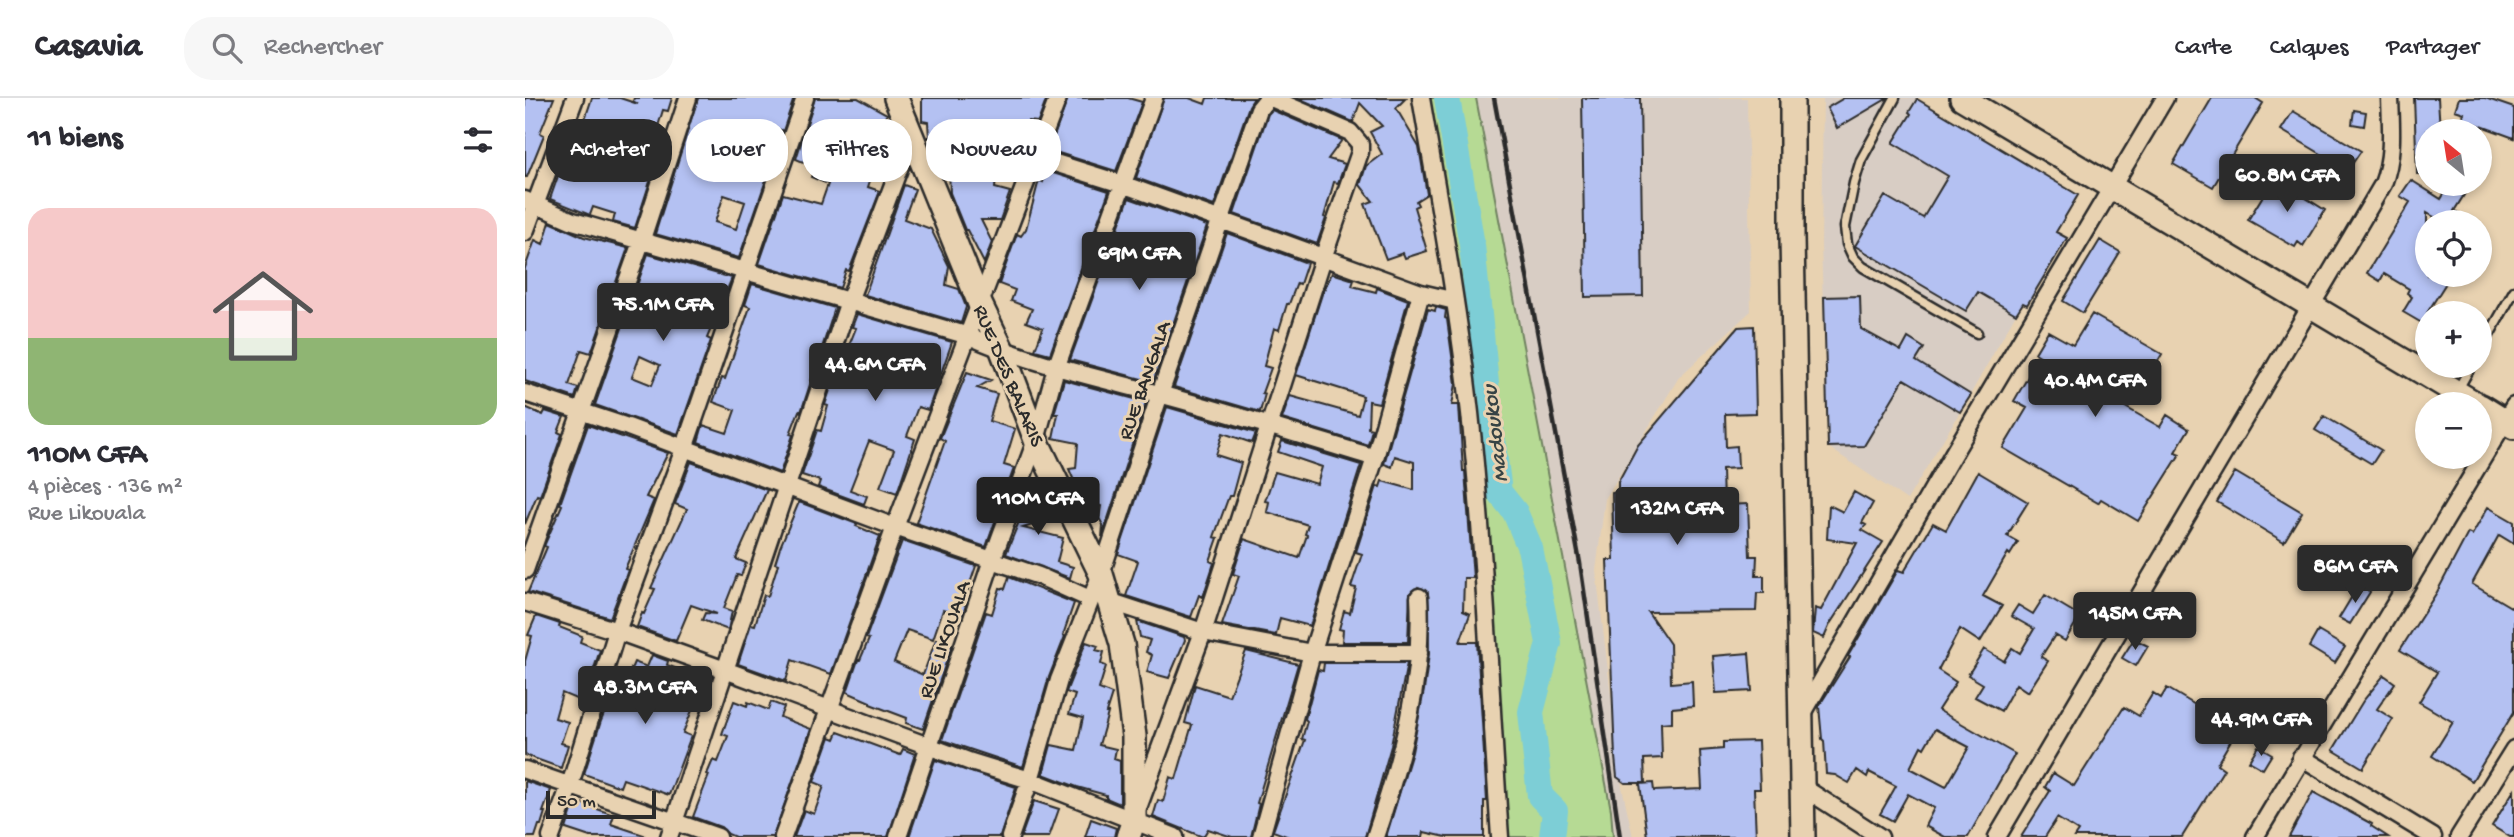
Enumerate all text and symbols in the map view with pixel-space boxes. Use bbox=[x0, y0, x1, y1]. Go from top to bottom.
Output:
search box bbox=[184, 17, 674, 80]
text: Casavia bbox=[35, 29, 142, 67]
icon: search bbox=[208, 29, 246, 67]
text: Rechercher bbox=[264, 33, 382, 64]
text: Carte bbox=[2175, 34, 2232, 63]
text: Calques bbox=[2270, 34, 2348, 63]
text: Partager bbox=[2386, 34, 2479, 63]
chip: Acheter bbox=[546, 119, 672, 182]
chip: Louer bbox=[686, 119, 788, 182]
chip: Filtres bbox=[802, 119, 912, 182]
chip: Nouveau bbox=[926, 119, 1061, 182]
north arrow bbox=[2415, 119, 2492, 196]
map controls bbox=[2415, 119, 2492, 469]
icon: filters bbox=[459, 121, 497, 159]
text: 11 biens bbox=[28, 123, 122, 158]
pin: 60.8M CFA bbox=[2207, 155, 2367, 214]
text: 60.8M CFA bbox=[2235, 163, 2339, 190]
button: locate bbox=[2415, 210, 2492, 287]
pin: 69M CFA bbox=[1074, 232, 1204, 292]
text: 69M CFA bbox=[1098, 241, 1180, 268]
icon: home bbox=[200, 253, 326, 379]
pin: 75.1M CFA bbox=[583, 284, 743, 343]
text: 75.1M CFA bbox=[613, 292, 713, 319]
button: + bbox=[2415, 301, 2492, 378]
street label: RUE DES BALARIS bbox=[966, 302, 1048, 451]
street label: RUE BANGALA bbox=[1114, 317, 1179, 444]
pin: 44.6M CFA bbox=[795, 344, 955, 403]
text: 44.6M CFA bbox=[825, 352, 925, 379]
pin: 40.4M CFA bbox=[2015, 360, 2175, 419]
text: 40.4M CFA bbox=[2044, 368, 2146, 395]
water label: Madoukou bbox=[1477, 381, 1516, 484]
button: − bbox=[2415, 392, 2492, 469]
text: 110M CFA bbox=[28, 439, 147, 474]
text: 4 pièces · 136 m² bbox=[28, 474, 183, 501]
pin: 110M CFA bbox=[966, 478, 1110, 537]
text: 110M CFA bbox=[993, 486, 1083, 513]
pin: 132M CFA bbox=[1605, 488, 1749, 547]
text: 132M CFA bbox=[1631, 496, 1723, 523]
text: Rue Likouala bbox=[28, 501, 145, 528]
pin: 86M CFA bbox=[2290, 546, 2420, 605]
text: 86M CFA bbox=[2313, 554, 2397, 581]
street label: RUE LIKOUALA bbox=[915, 577, 979, 702]
pin: 145M CFA bbox=[2063, 592, 2207, 652]
text: 145M CFA bbox=[2089, 601, 2181, 628]
pin: 48.3M CFA bbox=[565, 666, 725, 726]
text: 48.3M CFA bbox=[594, 675, 696, 702]
pin: 44.9M CFA bbox=[2181, 698, 2341, 758]
text: 44.9M CFA bbox=[2211, 707, 2311, 734]
scale bar bbox=[546, 788, 656, 820]
text: 50 m bbox=[557, 791, 596, 814]

